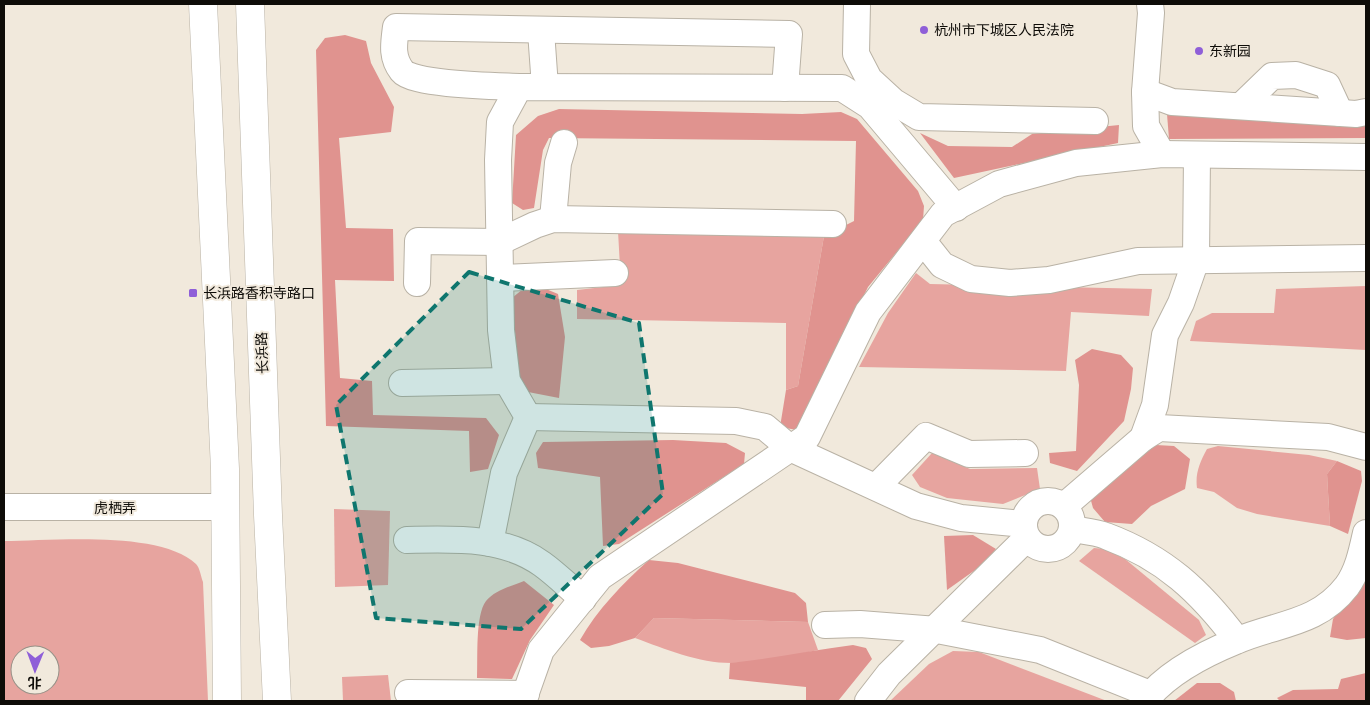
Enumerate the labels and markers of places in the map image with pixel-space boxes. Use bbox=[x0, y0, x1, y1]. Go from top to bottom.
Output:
place label: 杭州市下城区人民法院 bbox=[934, 22, 1074, 38]
marker: 杭州市下城区人民法院 bbox=[918, 24, 930, 36]
place label: 东新园 bbox=[1209, 43, 1251, 59]
marker: 东新园 bbox=[1193, 45, 1205, 57]
place label: 长浜路香积寺路口 bbox=[203, 285, 315, 301]
marker: 长浜路香积寺路口 bbox=[187, 287, 199, 299]

